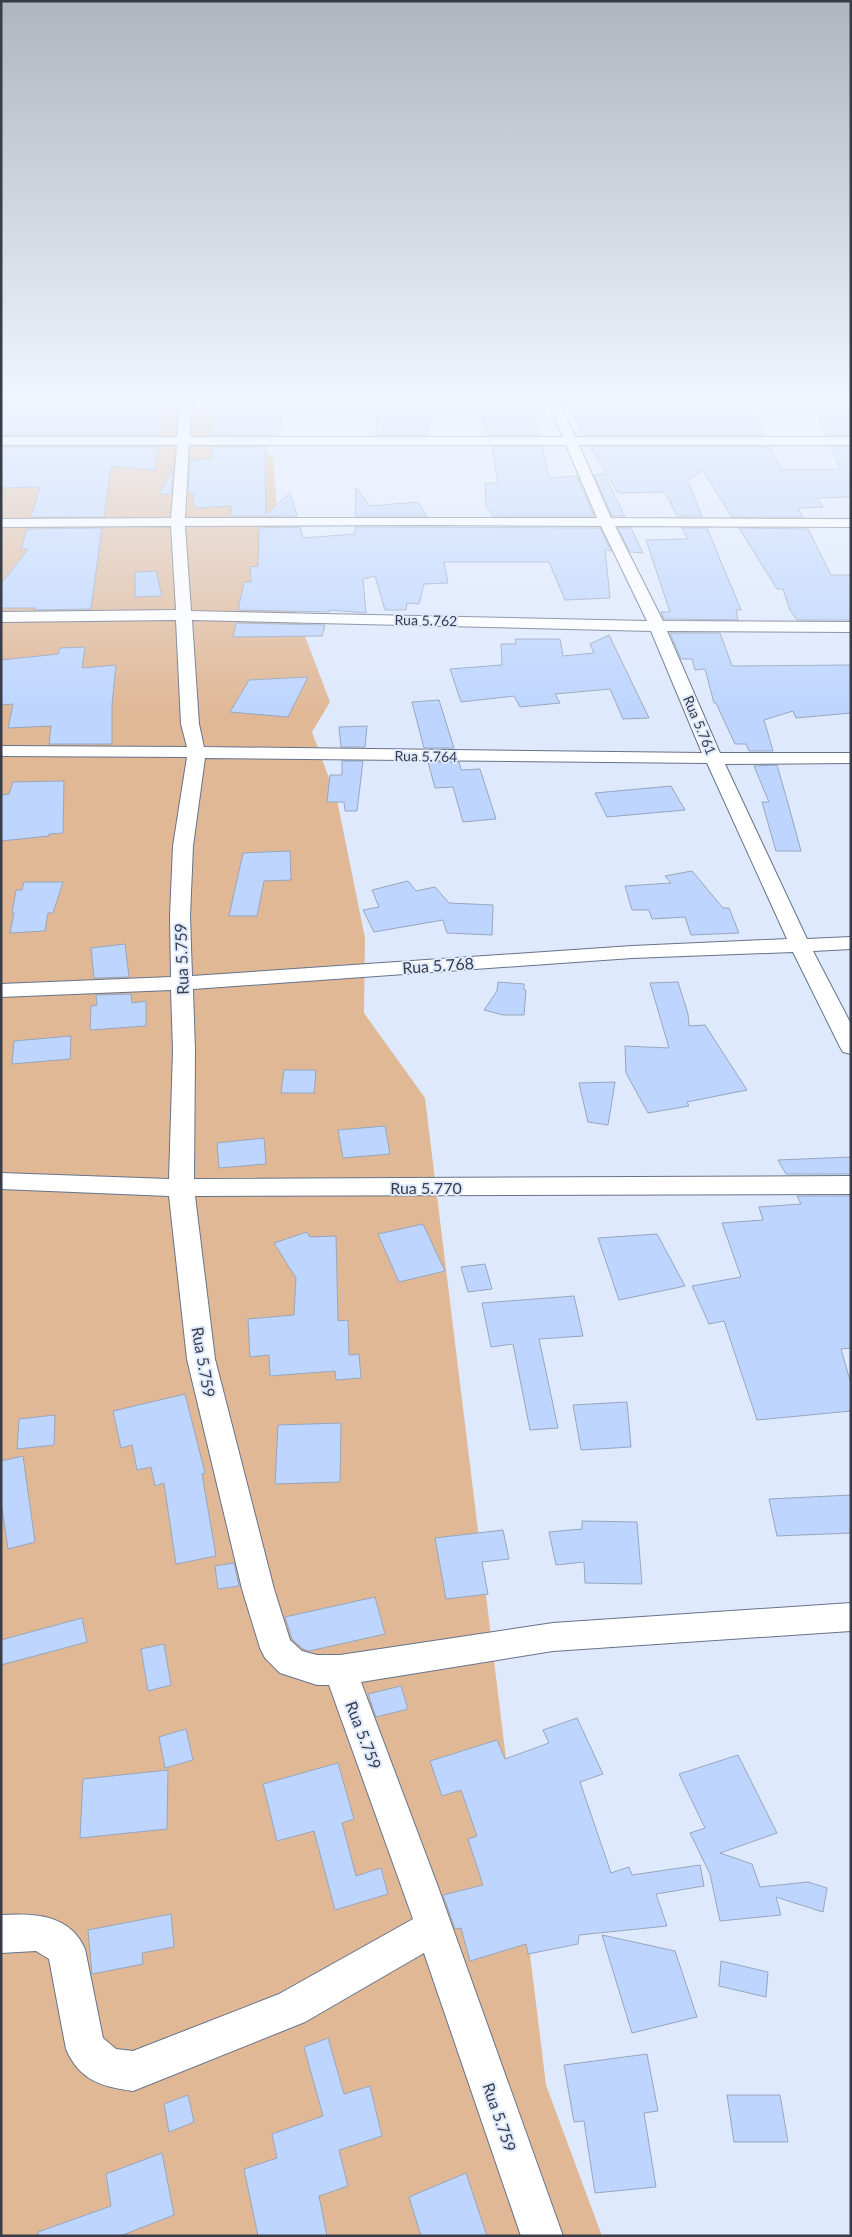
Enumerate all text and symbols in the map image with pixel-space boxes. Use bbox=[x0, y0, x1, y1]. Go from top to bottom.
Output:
street label: Rua 5.762 bbox=[395, 611, 457, 629]
street label: Rua 5.761 bbox=[680, 693, 720, 757]
street label: Rua 5.764 bbox=[395, 747, 457, 765]
street label: Rua 5.759 bbox=[170, 923, 192, 995]
street label: Rua 5.768 bbox=[402, 953, 474, 977]
street label: Rua 5.770 bbox=[390, 1178, 462, 1197]
street label: Rua 5.759 bbox=[188, 1325, 220, 1399]
street label: Rua 5.759 bbox=[342, 1698, 386, 1772]
street label: Rua 5.759 bbox=[479, 2080, 521, 2154]

